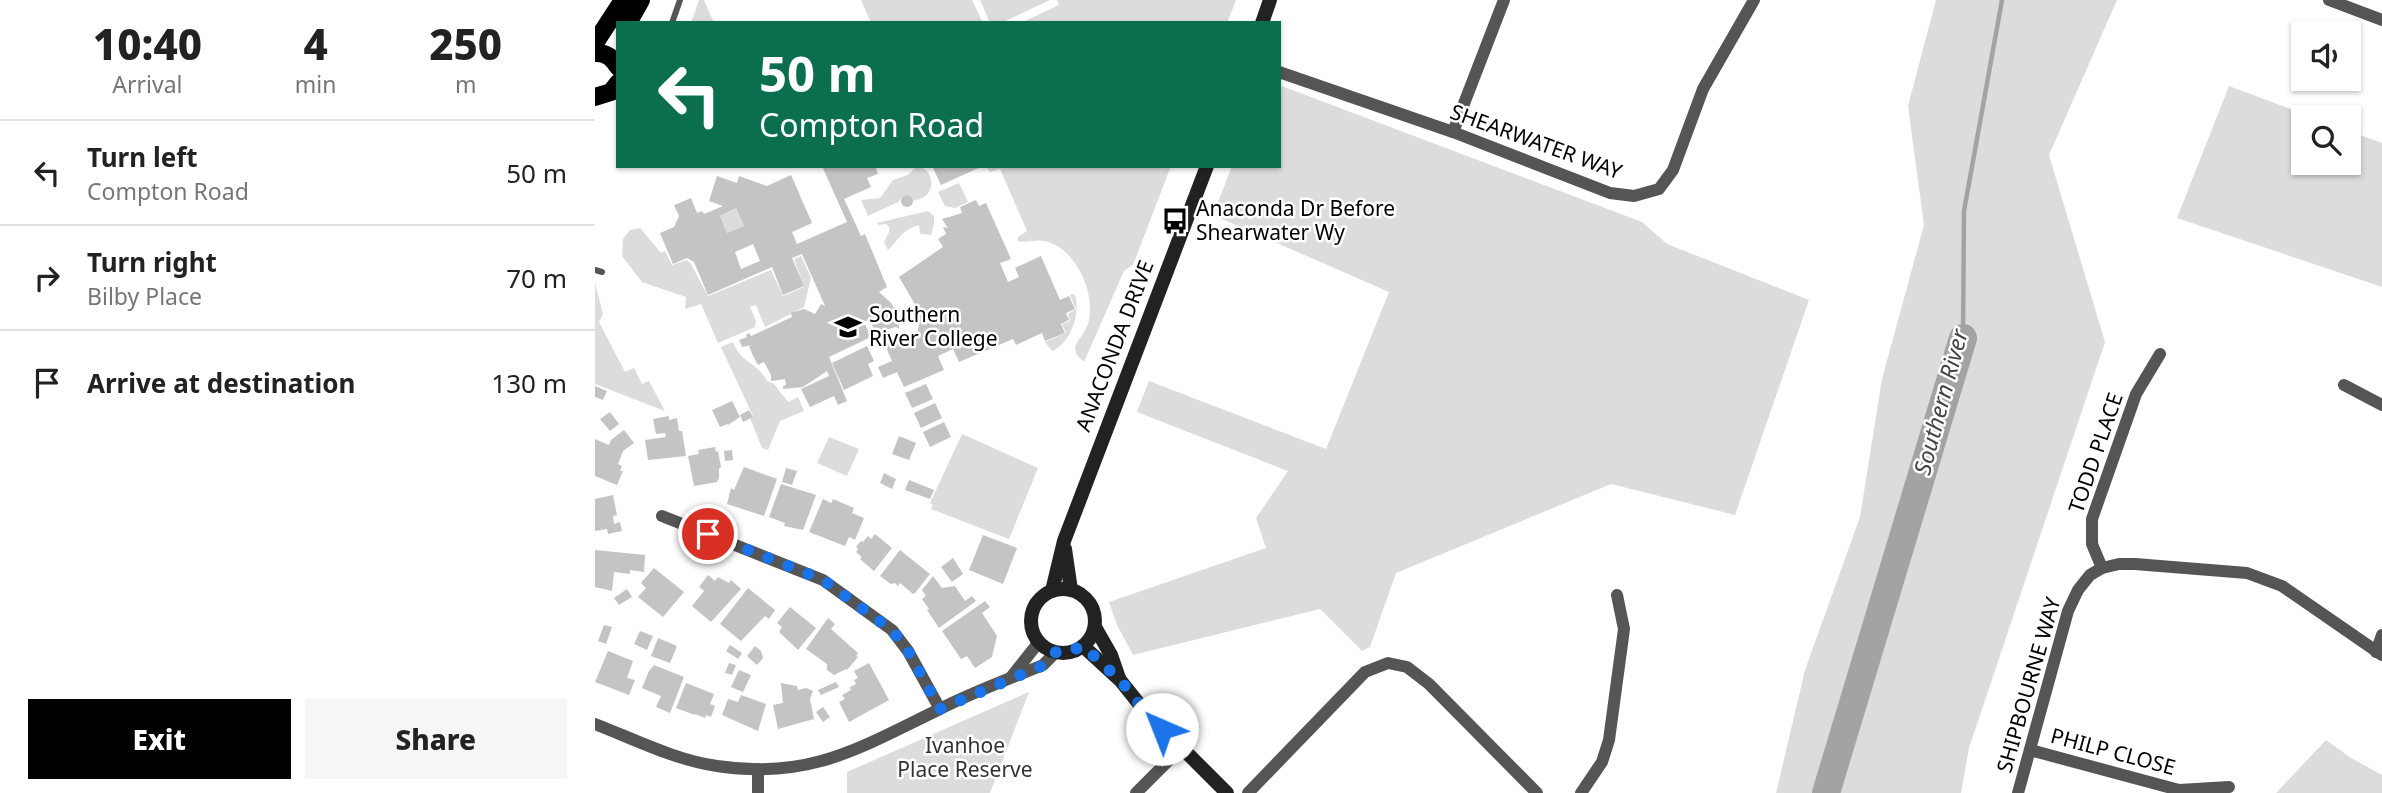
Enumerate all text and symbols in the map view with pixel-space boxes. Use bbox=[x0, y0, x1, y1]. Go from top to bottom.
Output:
text: 10:40 bbox=[93, 15, 202, 72]
text: 4 bbox=[303, 15, 328, 72]
text: 250 bbox=[429, 15, 502, 72]
map controls bbox=[2291, 21, 2361, 175]
button: sound bbox=[2291, 21, 2361, 91]
text: 50 m bbox=[759, 40, 876, 106]
icon: left bbox=[644, 49, 735, 140]
text: Arrival bbox=[112, 68, 182, 100]
text: min bbox=[295, 68, 336, 100]
text: m bbox=[455, 68, 476, 100]
street label: SHEARWATER WAY bbox=[1447, 97, 1626, 185]
text: Compton Road bbox=[759, 103, 984, 146]
button: search bbox=[2291, 105, 2361, 175]
text: Turn left bbox=[87, 139, 198, 175]
icon: left bbox=[28, 154, 66, 192]
text: 50 m bbox=[506, 155, 567, 191]
text: Compton Road bbox=[87, 175, 249, 207]
place label: Anaconda Dr Before Shearwater Wy bbox=[1196, 194, 1395, 246]
bus stop icon: Anaconda Dr Before Shearwater Wy bbox=[1160, 206, 1190, 236]
text: Turn right bbox=[87, 244, 217, 280]
street label: ANACONDA DRIVE bbox=[1069, 256, 1160, 435]
icon: right bbox=[28, 259, 66, 297]
text: 70 m bbox=[506, 260, 567, 296]
text: Bilby Place bbox=[87, 280, 202, 312]
place label: Southern River College bbox=[869, 300, 998, 352]
school or university icon: Southern River College bbox=[833, 312, 863, 342]
water label: Southern River bbox=[1905, 325, 1975, 478]
icon: arrive bbox=[28, 364, 66, 402]
text: Arrive at destination bbox=[87, 365, 356, 401]
text: 130 m bbox=[491, 365, 567, 401]
street label: TODD PLACE bbox=[2061, 389, 2129, 517]
pin bbox=[678, 504, 738, 564]
icon: arrive bbox=[689, 515, 727, 553]
street label: SHIPBOURNE WAY bbox=[1990, 594, 2067, 776]
position arrow bbox=[1125, 692, 1199, 766]
button: Exit bbox=[28, 699, 291, 779]
button: Share bbox=[305, 699, 567, 779]
street label: PHILP CLOSE bbox=[2048, 721, 2179, 781]
park label: Ivanhoe Place Reserve bbox=[897, 731, 1033, 783]

